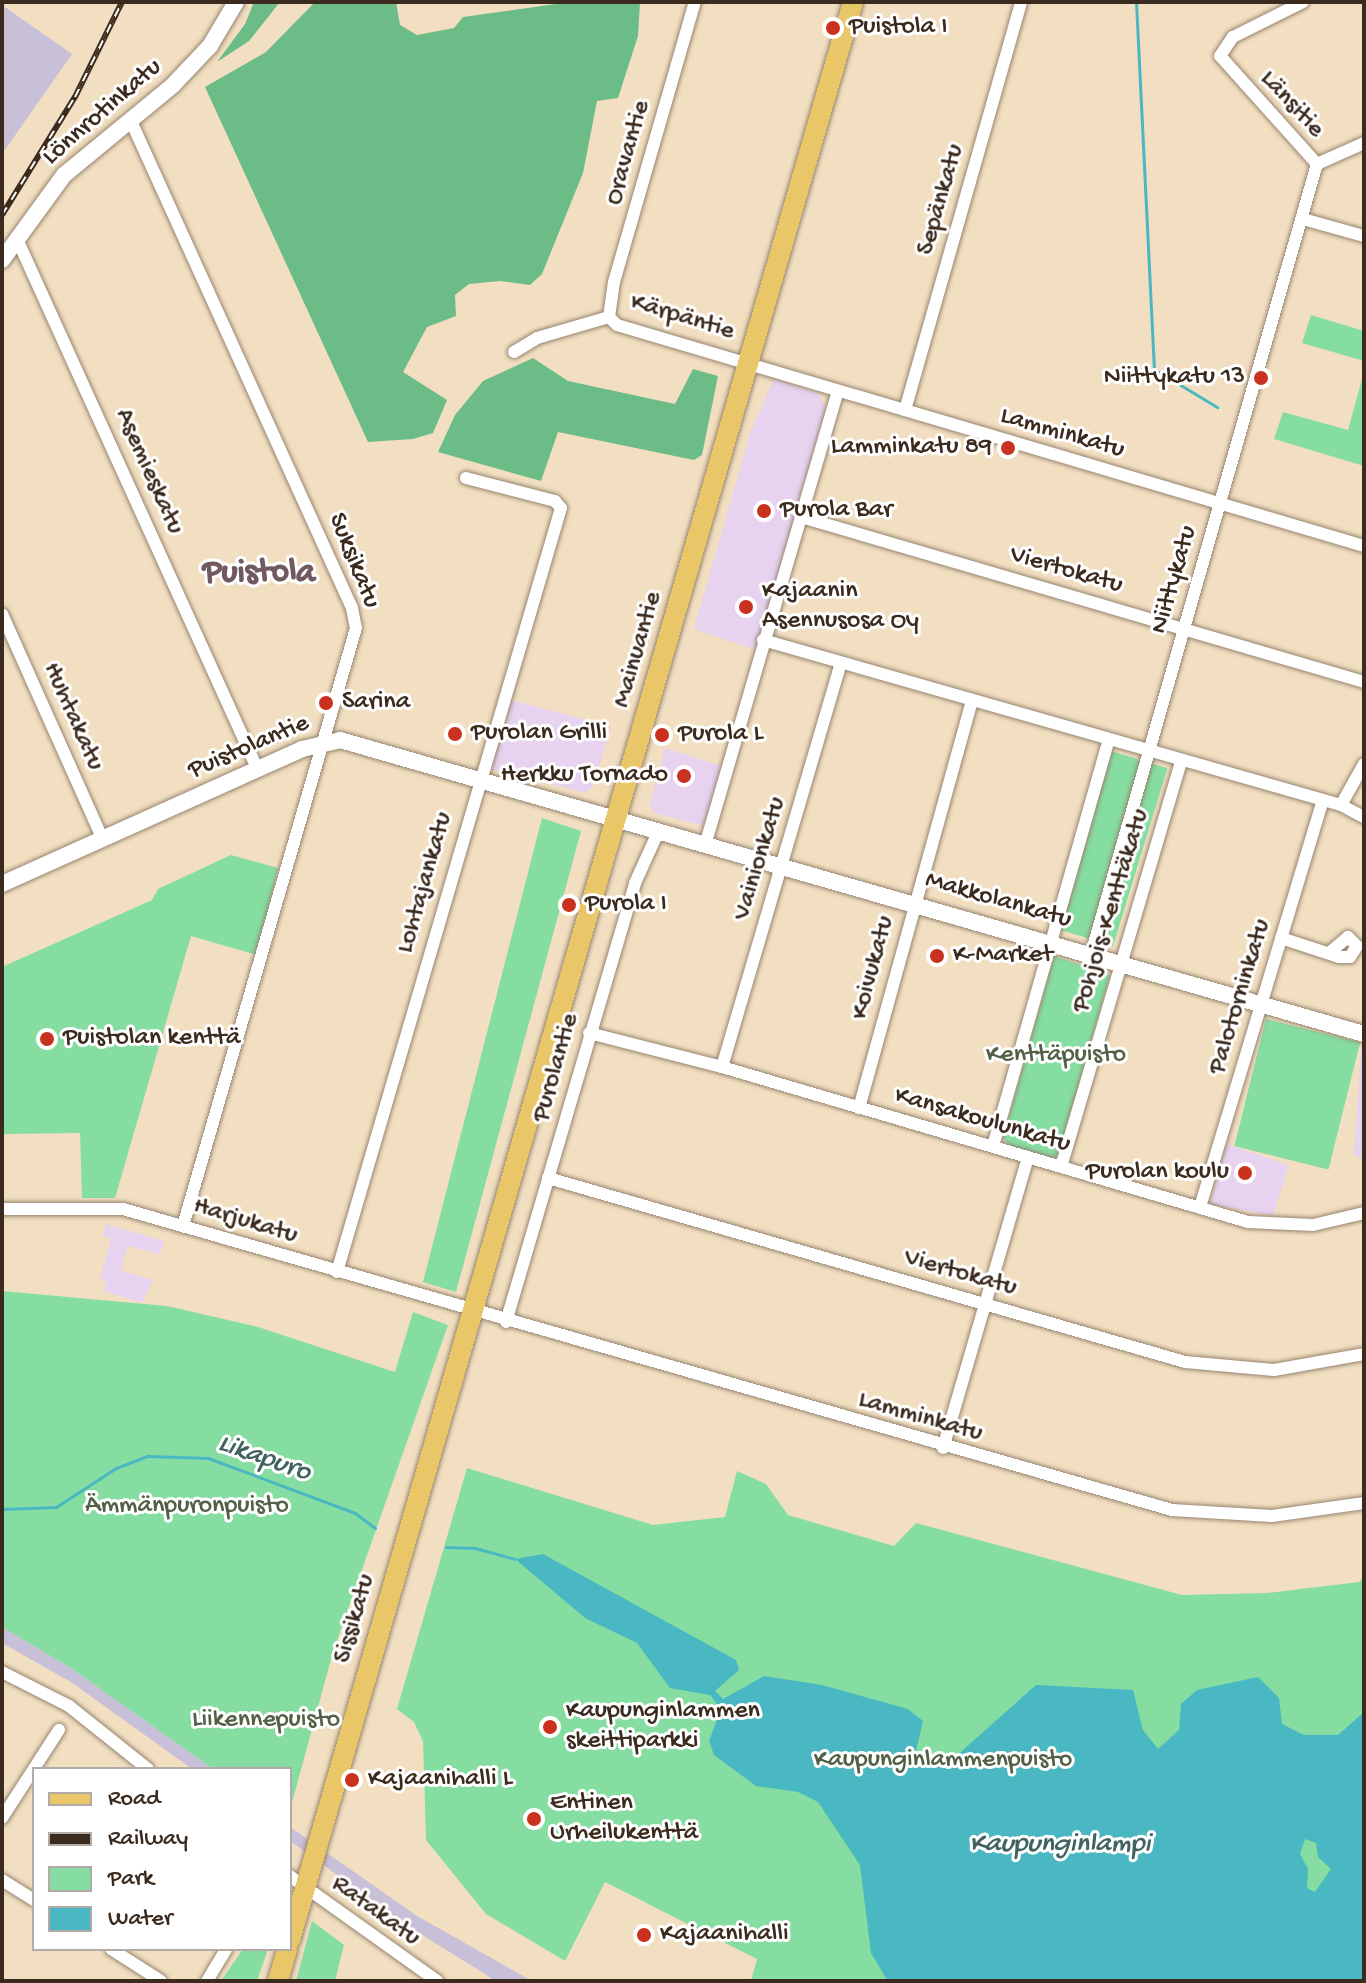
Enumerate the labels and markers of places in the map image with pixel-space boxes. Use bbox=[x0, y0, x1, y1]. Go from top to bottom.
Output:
place label: Puistola I bbox=[849, 12, 947, 44]
marker: Puistola I bbox=[824, 19, 842, 37]
place label: Niittykatu 13 bbox=[1104, 362, 1245, 394]
marker: Niittykatu 13 bbox=[1252, 369, 1270, 387]
place label: Lamminkatu 89 bbox=[831, 432, 992, 464]
marker: Lamminkatu 89 bbox=[999, 439, 1017, 457]
place label: Purola Bar bbox=[780, 495, 892, 527]
marker: Purola Bar bbox=[755, 502, 773, 520]
place label: Kajaanin Asennusosa Oy bbox=[762, 576, 919, 638]
marker: Kajaanin Asennusosa Oy bbox=[737, 598, 755, 616]
place label: Sarina bbox=[342, 687, 410, 719]
marker: Sarina bbox=[317, 694, 335, 712]
place label: Purolan Grilli bbox=[471, 718, 607, 750]
place label: Purola L bbox=[678, 719, 763, 751]
marker: Purolan Grilli bbox=[446, 725, 464, 743]
marker: Purola L bbox=[653, 726, 671, 744]
place label: Herkku Tornado bbox=[501, 760, 668, 792]
marker: Herkku Tornado bbox=[675, 767, 693, 785]
place label: Purola I bbox=[585, 889, 667, 921]
marker: Purola I bbox=[560, 896, 578, 914]
place label: K-Market bbox=[953, 940, 1053, 972]
marker: K-Market bbox=[928, 947, 946, 965]
place label: Puistolan kenttä bbox=[63, 1023, 241, 1055]
marker: Puistolan kenttä bbox=[38, 1030, 56, 1048]
place label: Purolan koulu bbox=[1086, 1157, 1229, 1189]
marker: Purolan koulu bbox=[1236, 1164, 1254, 1182]
place label: Kaupunginlammen skeittiparkki bbox=[566, 1696, 760, 1758]
marker: Kaupunginlammen skeittiparkki bbox=[541, 1718, 559, 1736]
place label: Kajaanihalli L bbox=[368, 1764, 512, 1796]
marker: Kajaanihalli L bbox=[343, 1771, 361, 1789]
place label: Entinen Urheilukenttä bbox=[550, 1788, 698, 1850]
marker: Entinen Urheilukenttä bbox=[525, 1810, 543, 1828]
place label: Kajaanihalli bbox=[660, 1919, 789, 1951]
marker: Kajaanihalli bbox=[635, 1926, 653, 1944]

